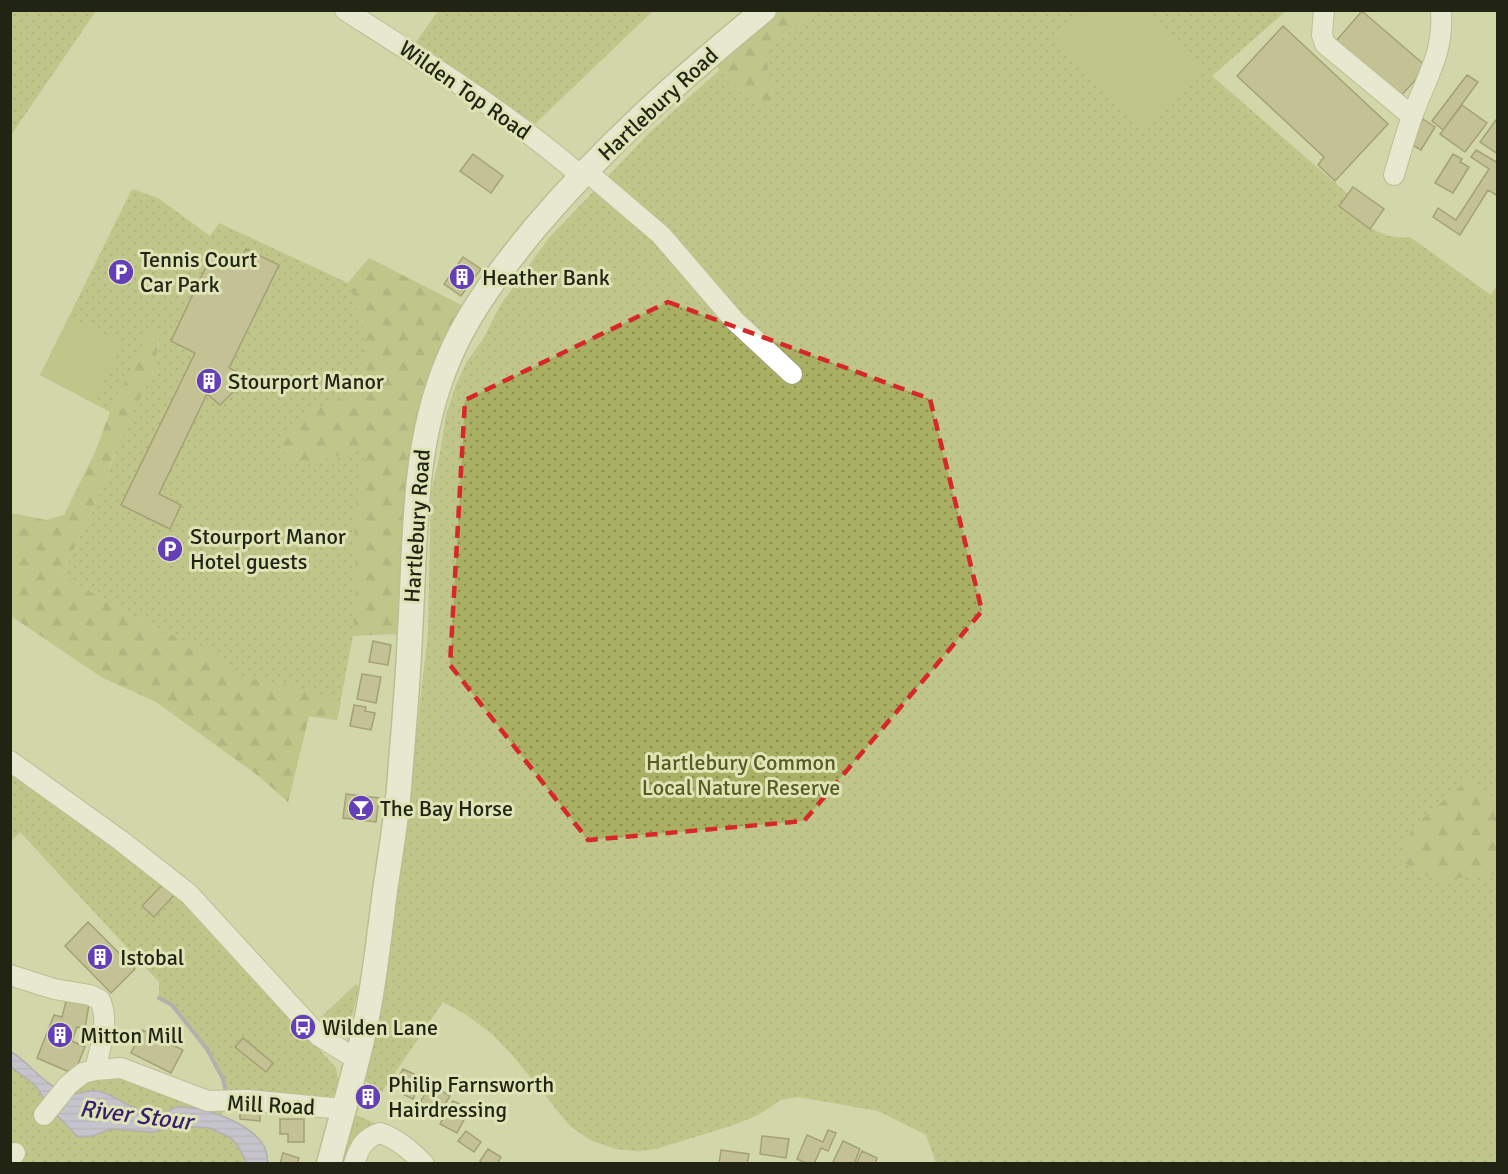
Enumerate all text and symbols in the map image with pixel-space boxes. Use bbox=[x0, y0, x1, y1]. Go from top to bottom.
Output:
street label: Wilden Top Road bbox=[394, 35, 536, 145]
street label: Hartlebury Road bbox=[592, 42, 724, 166]
place label: Tennis Court Car Park bbox=[140, 246, 258, 298]
parking icon: Tennis Court Car Park bbox=[106, 257, 136, 287]
building icon: Heather Bank bbox=[447, 262, 477, 292]
place label: Heather Bank bbox=[482, 264, 610, 291]
building icon: Stourport Manor bbox=[194, 366, 224, 396]
place label: Stourport Manor bbox=[228, 368, 384, 395]
street label: Hartlebury Road bbox=[398, 448, 436, 604]
place label: Stourport Manor Hotel guests bbox=[190, 523, 346, 575]
parking icon: Stourport Manor Hotel guests bbox=[155, 534, 185, 564]
park label: Hartlebury Common Local Nature Reserve bbox=[642, 749, 840, 801]
bar icon: The Bay Horse bbox=[346, 793, 376, 823]
place label: The Bay Horse bbox=[380, 795, 513, 822]
building icon: Istobal bbox=[85, 942, 115, 972]
place label: Istobal bbox=[120, 944, 184, 971]
bus stop icon: Wilden Lane bbox=[288, 1012, 318, 1042]
place label: Wilden Lane bbox=[322, 1014, 438, 1041]
building icon: Mitton Mill bbox=[45, 1020, 75, 1050]
place label: Mitton Mill bbox=[80, 1022, 184, 1049]
place label: Philip Farnsworth Hairdressing bbox=[388, 1071, 554, 1123]
building icon: Philip Farnsworth Hairdressing bbox=[353, 1082, 383, 1112]
street label: Mill Road bbox=[226, 1089, 316, 1121]
water label: River Stour bbox=[78, 1093, 197, 1137]

